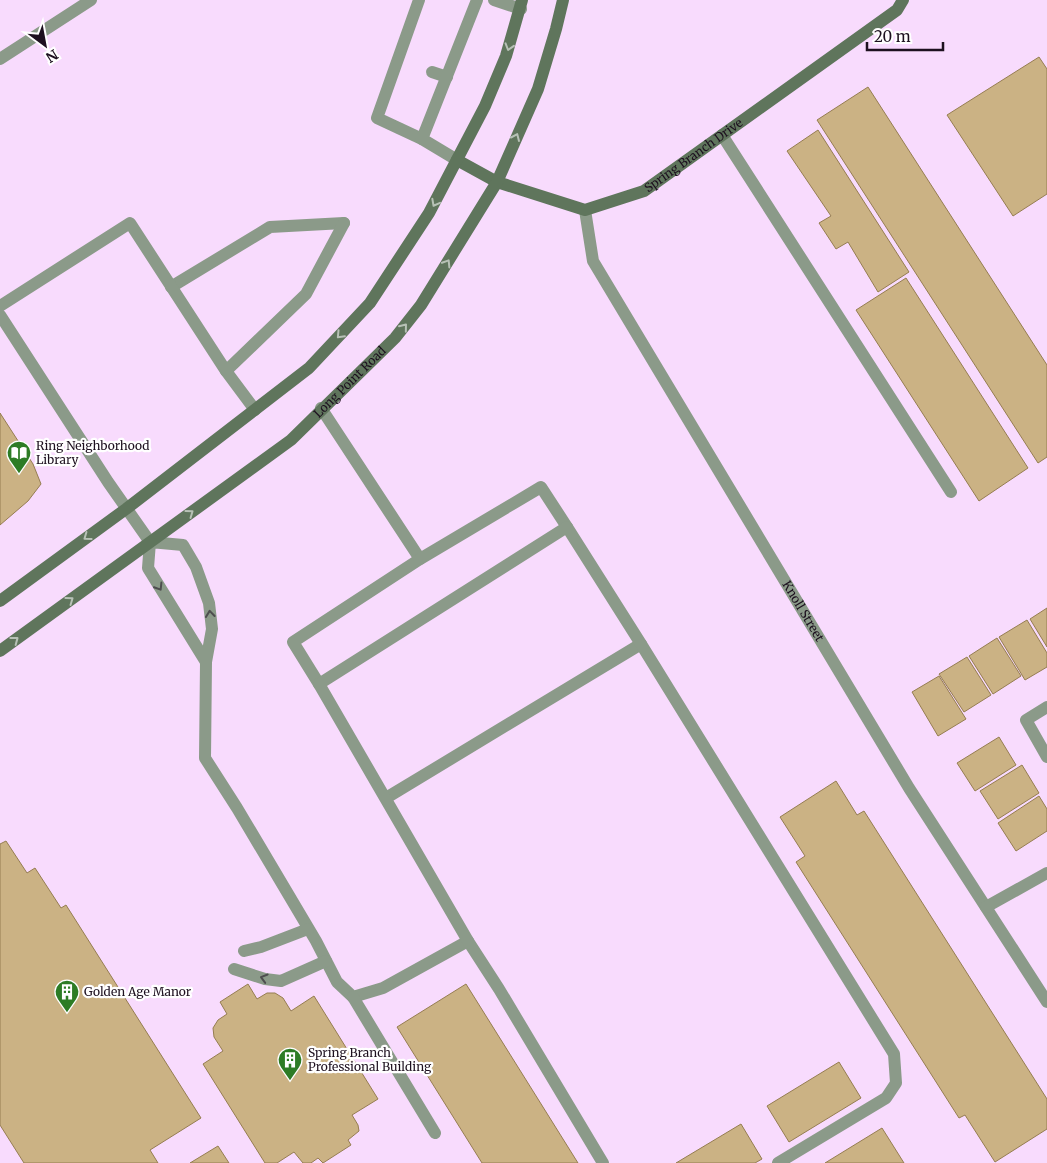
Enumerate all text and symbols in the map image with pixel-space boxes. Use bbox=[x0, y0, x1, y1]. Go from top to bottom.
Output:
north arrow bbox=[20, 20, 70, 70]
scale bar bbox=[867, 20, 943, 52]
text: 20 m bbox=[874, 27, 911, 46]
one-way arrow bbox=[505, 42, 515, 51]
text: N bbox=[42, 45, 61, 67]
street label: Spring Branch Drive bbox=[641, 115, 745, 195]
one-way arrow bbox=[510, 133, 521, 142]
one-way arrow bbox=[431, 197, 441, 206]
one-way arrow bbox=[440, 260, 450, 269]
one-way arrow bbox=[398, 323, 407, 332]
one-way arrow bbox=[337, 329, 346, 338]
street label: Long Point Road bbox=[310, 343, 389, 421]
place label: Ring Neighborhood Library bbox=[36, 438, 150, 467]
library icon: Ring Neighborhood Library bbox=[6, 440, 32, 474]
one-way arrow bbox=[184, 510, 193, 519]
one-way arrow bbox=[83, 531, 93, 540]
street label: Knoll Street bbox=[779, 578, 828, 644]
one-way arrow bbox=[153, 582, 163, 591]
one-way arrow bbox=[64, 597, 74, 606]
one-way arrow bbox=[205, 610, 216, 618]
one-way arrow bbox=[9, 637, 18, 645]
one-way arrow bbox=[261, 973, 269, 983]
building icon: Golden Age Manor bbox=[54, 979, 80, 1013]
place label: Golden Age Manor bbox=[84, 984, 192, 999]
place label: Spring Branch Professional Building bbox=[308, 1045, 432, 1074]
building icon: Spring Branch Professional Building bbox=[277, 1047, 303, 1081]

